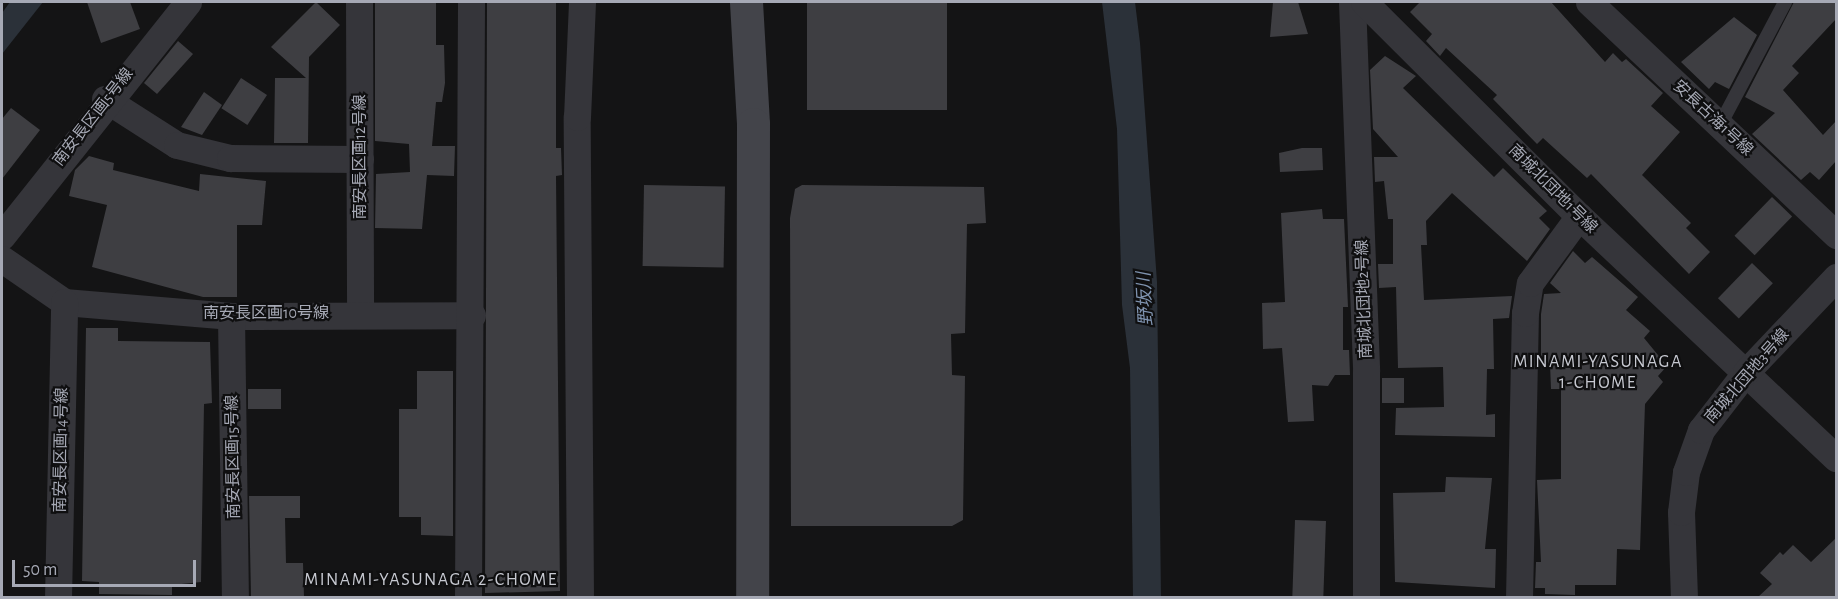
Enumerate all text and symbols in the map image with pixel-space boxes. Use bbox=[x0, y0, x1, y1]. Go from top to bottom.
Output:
street label: 南安長区画5号線 bbox=[49, 64, 137, 170]
street label: 安長古海1号線 bbox=[1669, 76, 1757, 160]
street label: 南安長区画12号線 bbox=[350, 95, 370, 219]
street label: 南城北団地1号線 bbox=[1505, 141, 1601, 237]
street label: 南城北団地2号線 bbox=[1352, 239, 1376, 359]
water label: 野坂川 bbox=[1134, 271, 1158, 327]
street label: 南安長区画10号線 bbox=[203, 303, 329, 323]
street label: 南城北団地3号線 bbox=[1701, 325, 1793, 427]
district label: MINAMI-YASUNAGA 1-CHOME bbox=[1513, 352, 1683, 394]
street label: 南安長区画14号線 bbox=[50, 387, 72, 513]
street label: 南安長区画15号線 bbox=[222, 395, 244, 519]
scale bar bbox=[15, 548, 200, 586]
text: 50 m bbox=[23, 561, 57, 579]
district label: MINAMI-YASUNAGA 2-CHOME bbox=[304, 569, 558, 591]

